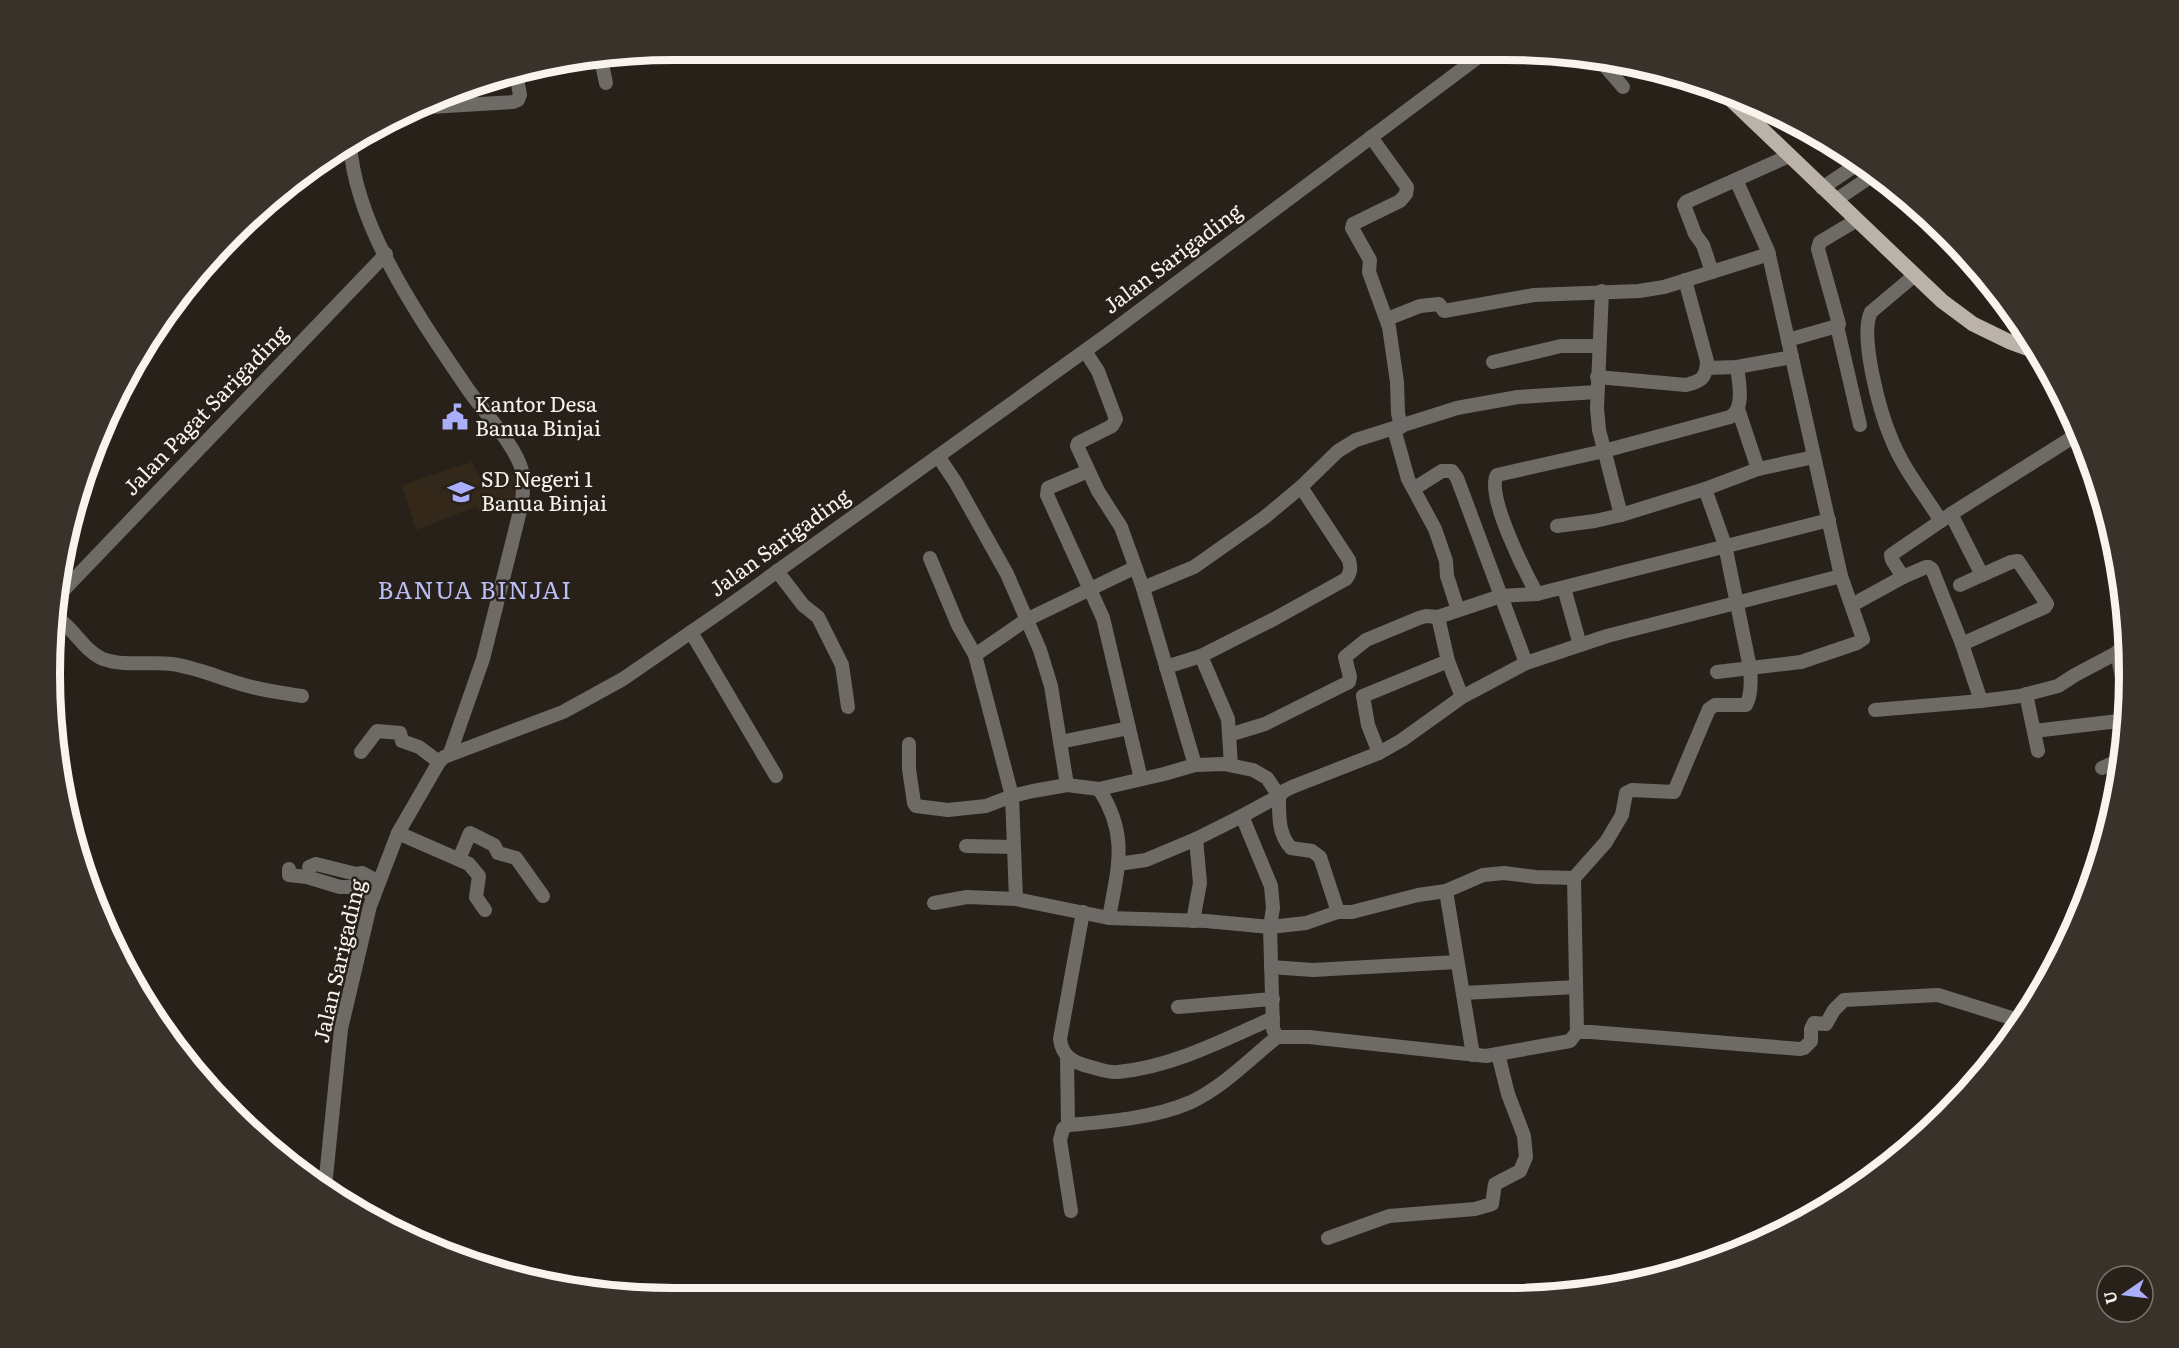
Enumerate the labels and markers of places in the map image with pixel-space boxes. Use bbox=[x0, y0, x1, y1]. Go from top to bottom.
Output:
place label: Kantor Desa Banua Binjai bbox=[475, 387, 601, 442]
public building icon: Kantor Desa Banua Binjai bbox=[440, 402, 470, 432]
place label: SD Negeri 1 Banua Binjai bbox=[481, 462, 607, 517]
school or university icon: SD Negeri 1 Banua Binjai bbox=[446, 477, 476, 507]

